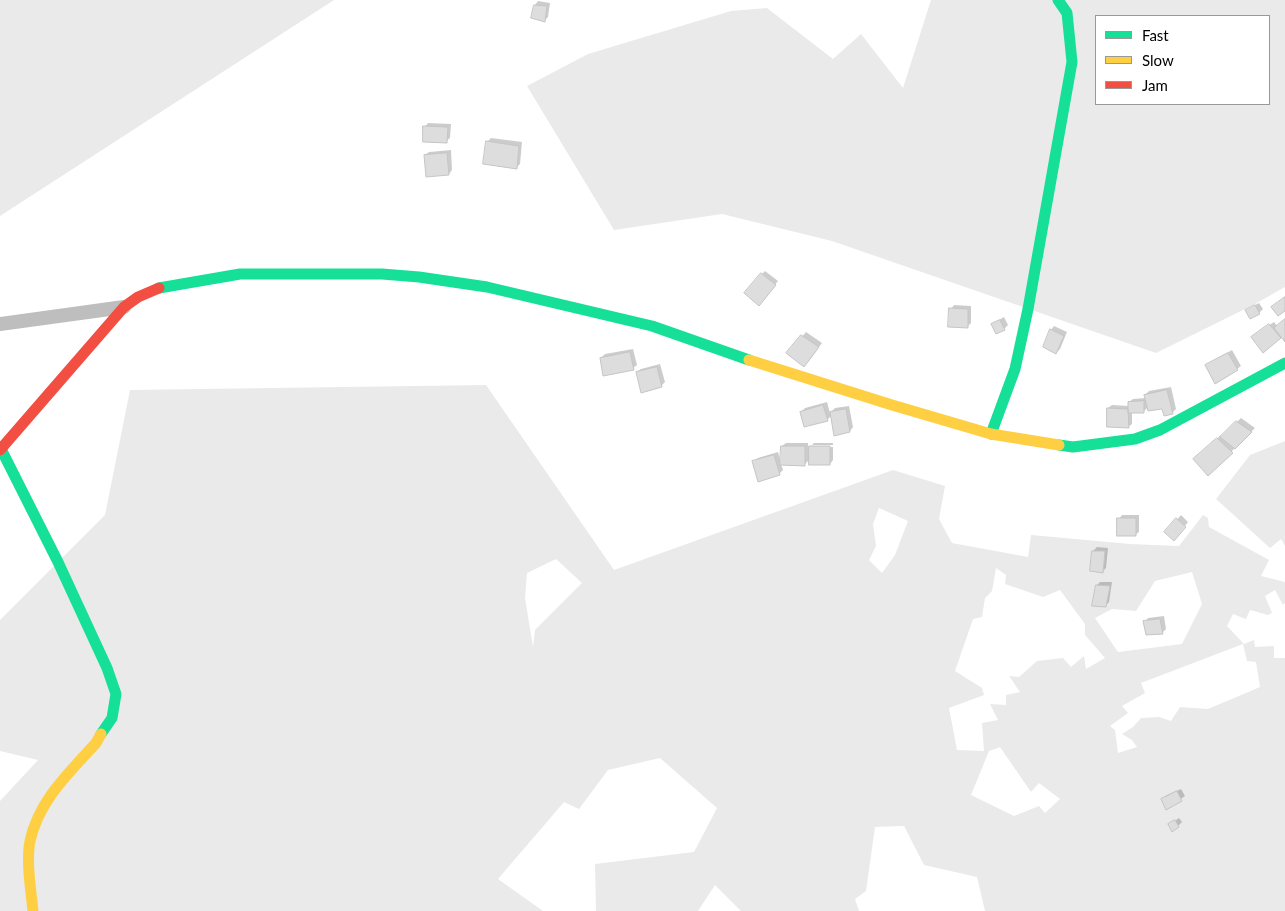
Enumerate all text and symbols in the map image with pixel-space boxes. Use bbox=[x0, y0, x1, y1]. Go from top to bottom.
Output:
legend bbox=[1095, 15, 1270, 105]
text: Fast bbox=[1142, 26, 1169, 44]
text: Slow bbox=[1142, 51, 1174, 69]
text: Jam bbox=[1142, 76, 1168, 94]

